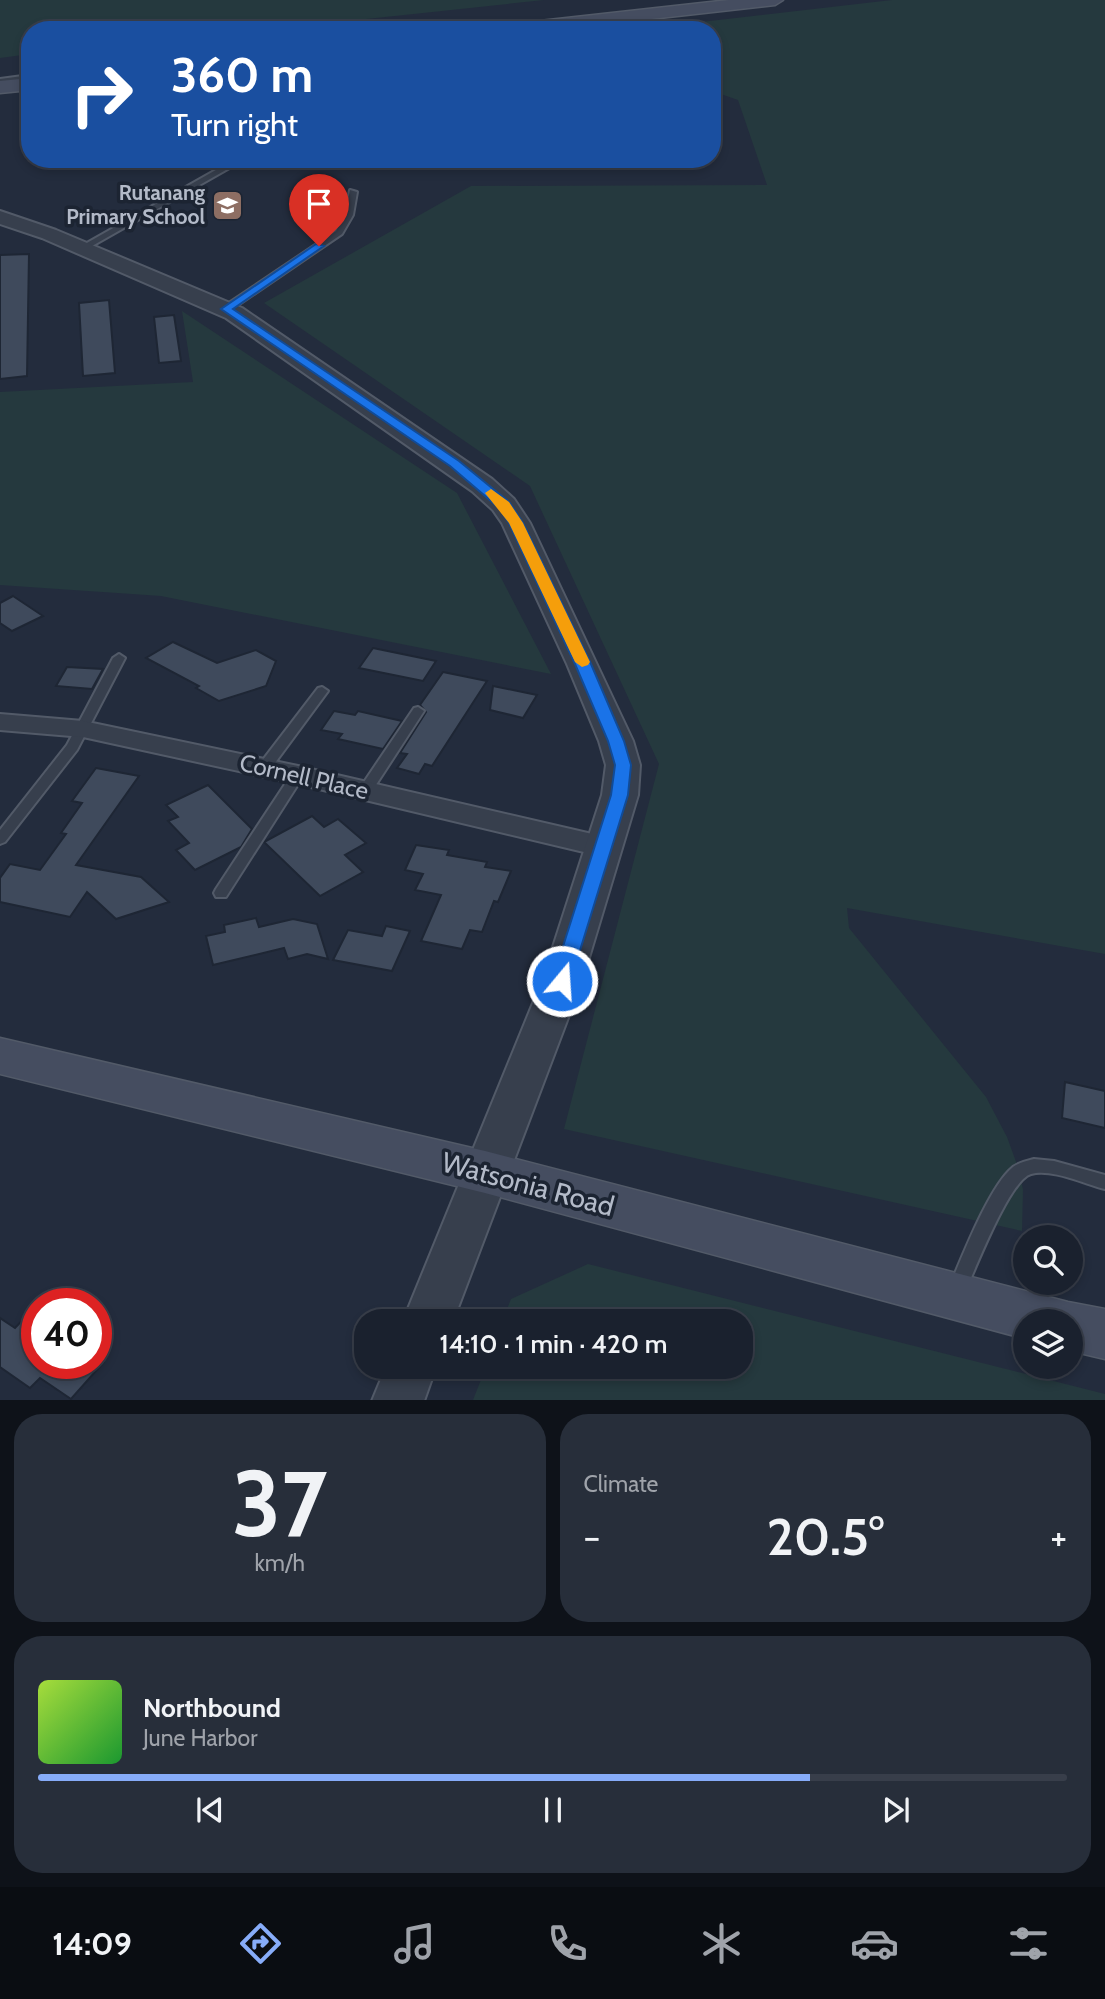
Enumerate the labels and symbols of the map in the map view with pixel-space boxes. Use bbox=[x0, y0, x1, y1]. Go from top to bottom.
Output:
pin bbox=[289, 174, 349, 246]
place label: Rutanang Primary School bbox=[66, 180, 205, 229]
school or university icon: Rutanang Primary School bbox=[211, 188, 245, 222]
street label: Cornell Place bbox=[237, 748, 371, 805]
position arrow bbox=[525, 944, 599, 1018]
street label: Watsonia Road bbox=[438, 1145, 618, 1223]
speed limit sign: 40 bbox=[21, 1288, 112, 1379]

